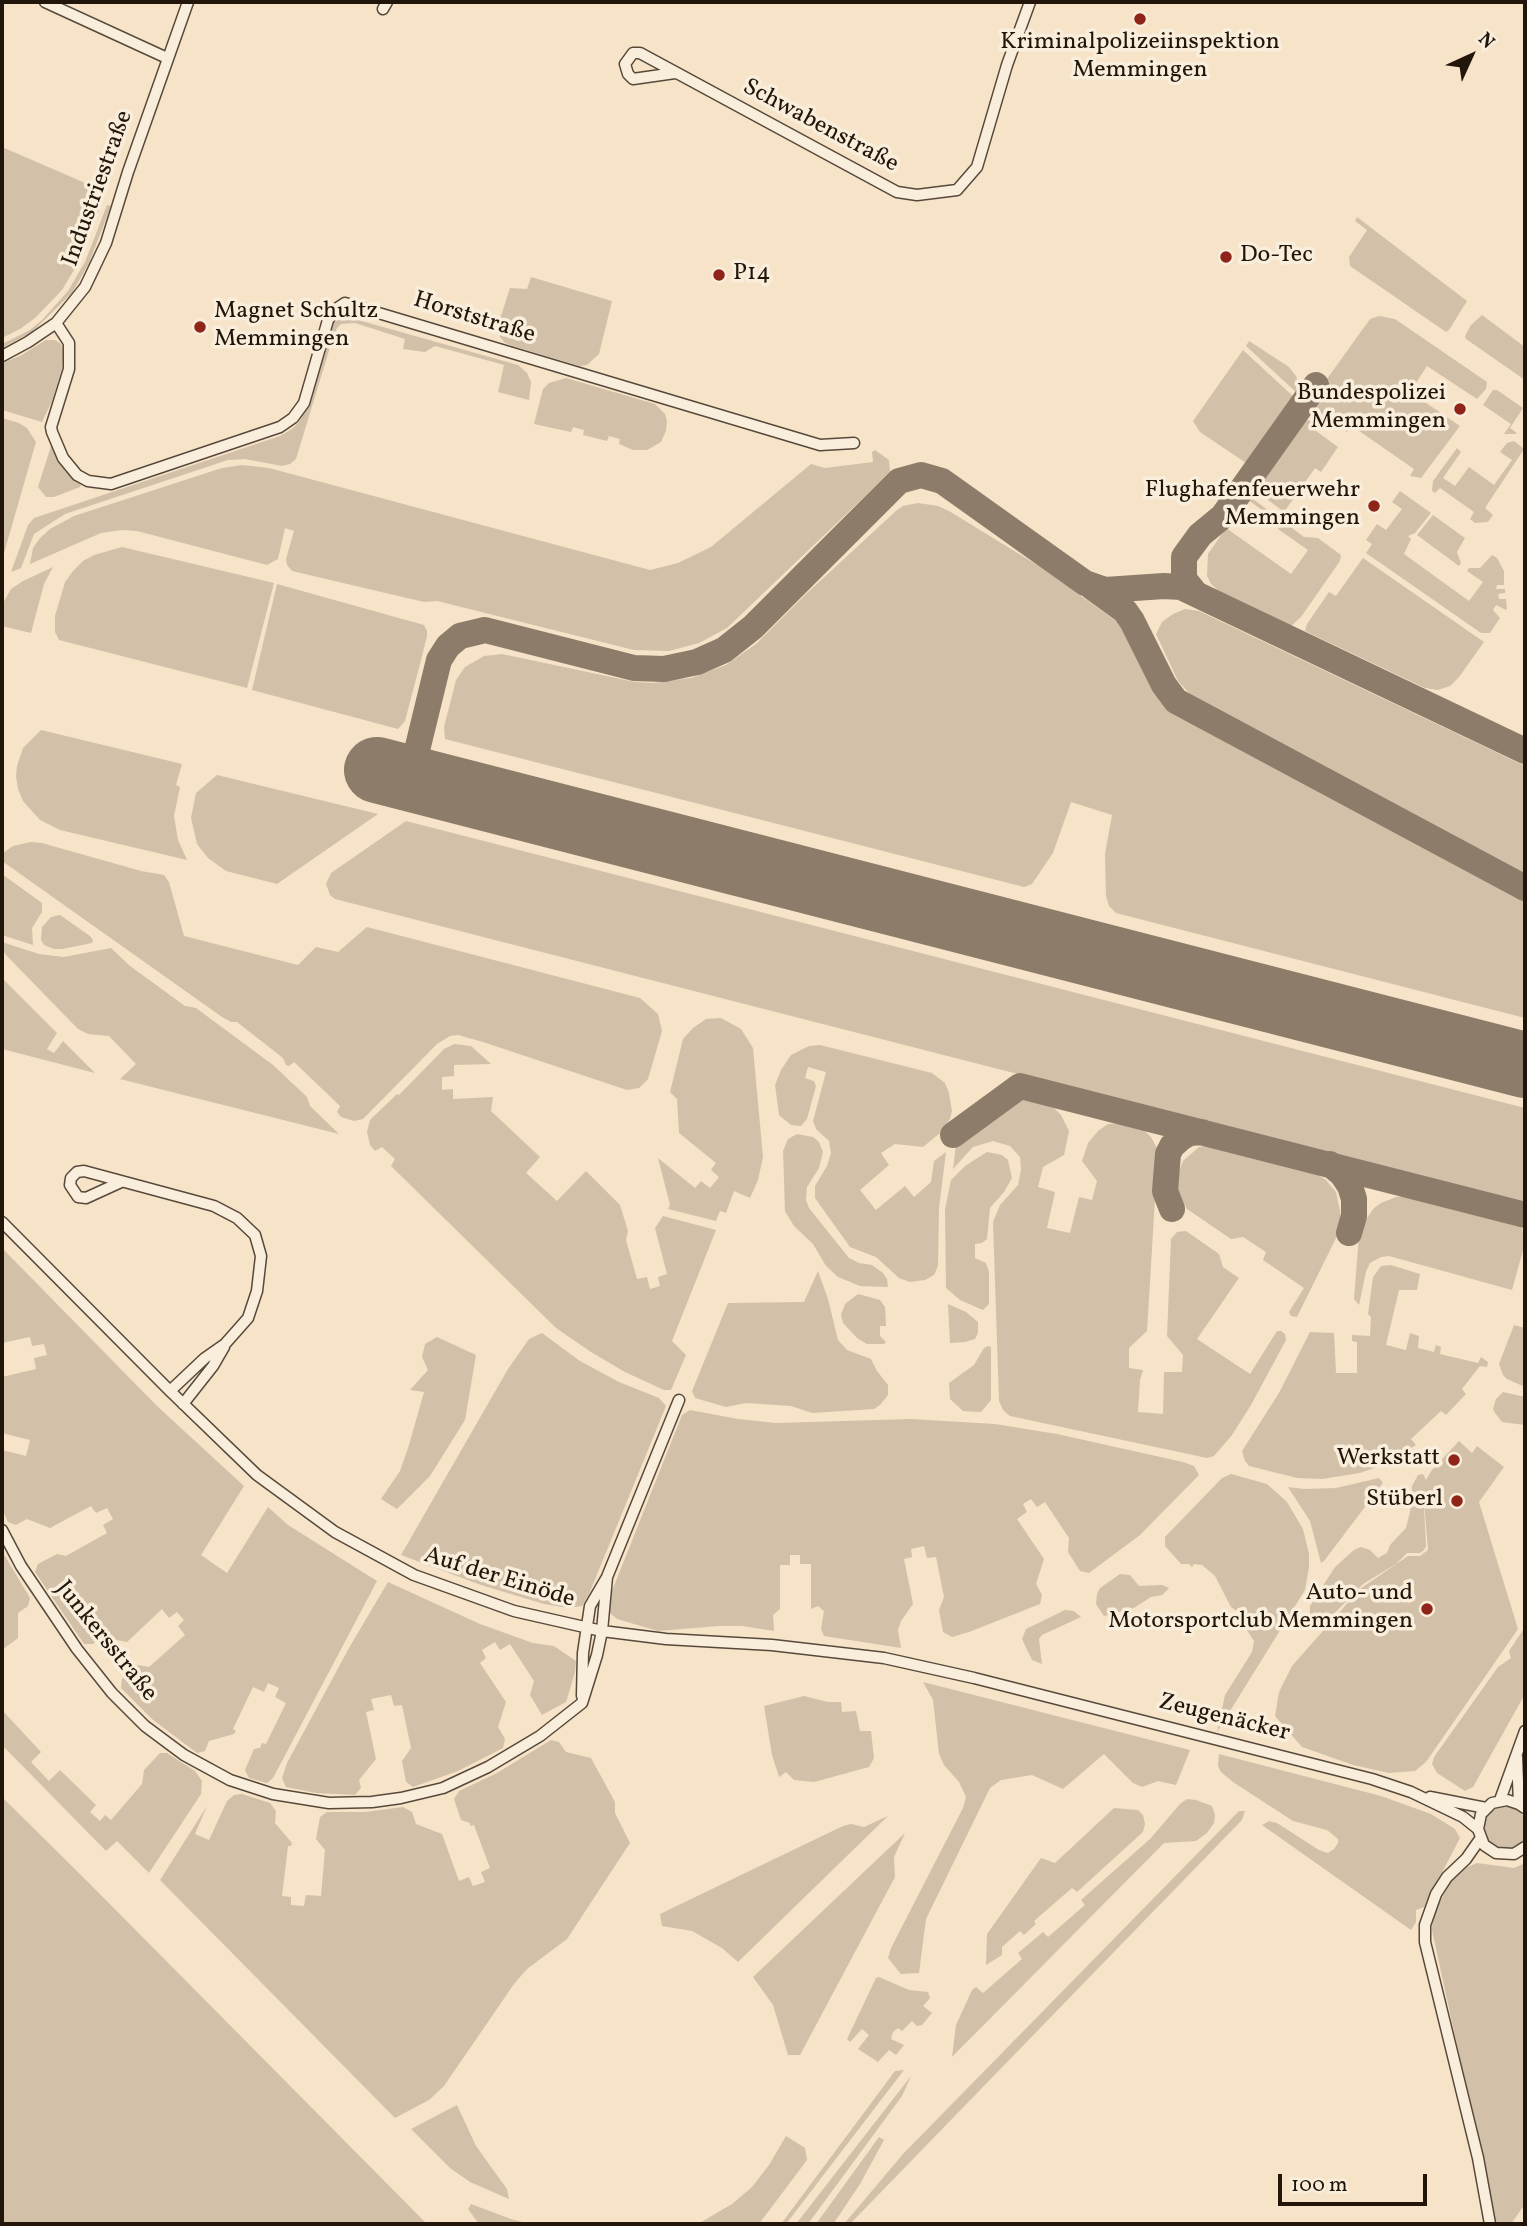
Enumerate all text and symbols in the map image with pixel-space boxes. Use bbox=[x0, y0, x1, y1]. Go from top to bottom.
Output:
marker: Kriminalpolizeiinspektion Memmingen bbox=[1132, 11, 1148, 27]
north arrow bbox=[1436, 21, 1506, 91]
text: N bbox=[1472, 27, 1500, 55]
place label: Kriminalpolizeiinspektion Memmingen bbox=[1000, 30, 1280, 86]
street label: Schwabenstraße bbox=[737, 74, 903, 180]
street label: Industriestraße bbox=[57, 107, 141, 271]
place label: Do-Tec bbox=[1240, 243, 1313, 271]
marker: Do-Tec bbox=[1218, 249, 1234, 265]
place label: P14 bbox=[733, 261, 771, 289]
marker: P14 bbox=[711, 267, 727, 283]
street label: Horststraße bbox=[410, 287, 538, 351]
place label: Magnet Schultz Memmingen bbox=[214, 299, 378, 355]
marker: Magnet Schultz Memmingen bbox=[192, 319, 208, 335]
place label: Bundespolizei Memmingen bbox=[1297, 381, 1446, 437]
marker: Bundespolizei Memmingen bbox=[1452, 401, 1468, 417]
place label: Flughafenfeuerwehr Memmingen bbox=[1145, 478, 1360, 534]
marker: Flughafenfeuerwehr Memmingen bbox=[1366, 498, 1382, 514]
place label: Werkstatt bbox=[1336, 1446, 1440, 1474]
marker: Werkstatt bbox=[1446, 1452, 1462, 1468]
place label: Stüberl bbox=[1366, 1487, 1443, 1515]
marker: Stüberl bbox=[1449, 1493, 1465, 1509]
street label: Auf der Einöde bbox=[420, 1542, 578, 1616]
street label: Junkersstraße bbox=[48, 1576, 162, 1708]
place label: Auto- und Motorsportclub Memmingen bbox=[1108, 1581, 1413, 1637]
marker: Auto- und Motorsportclub Memmingen bbox=[1419, 1601, 1435, 1617]
street label: Zeugenäcker bbox=[1155, 1689, 1293, 1749]
scale bar bbox=[1282, 2160, 1431, 2204]
text: 100 m bbox=[1291, 2171, 1348, 2200]

